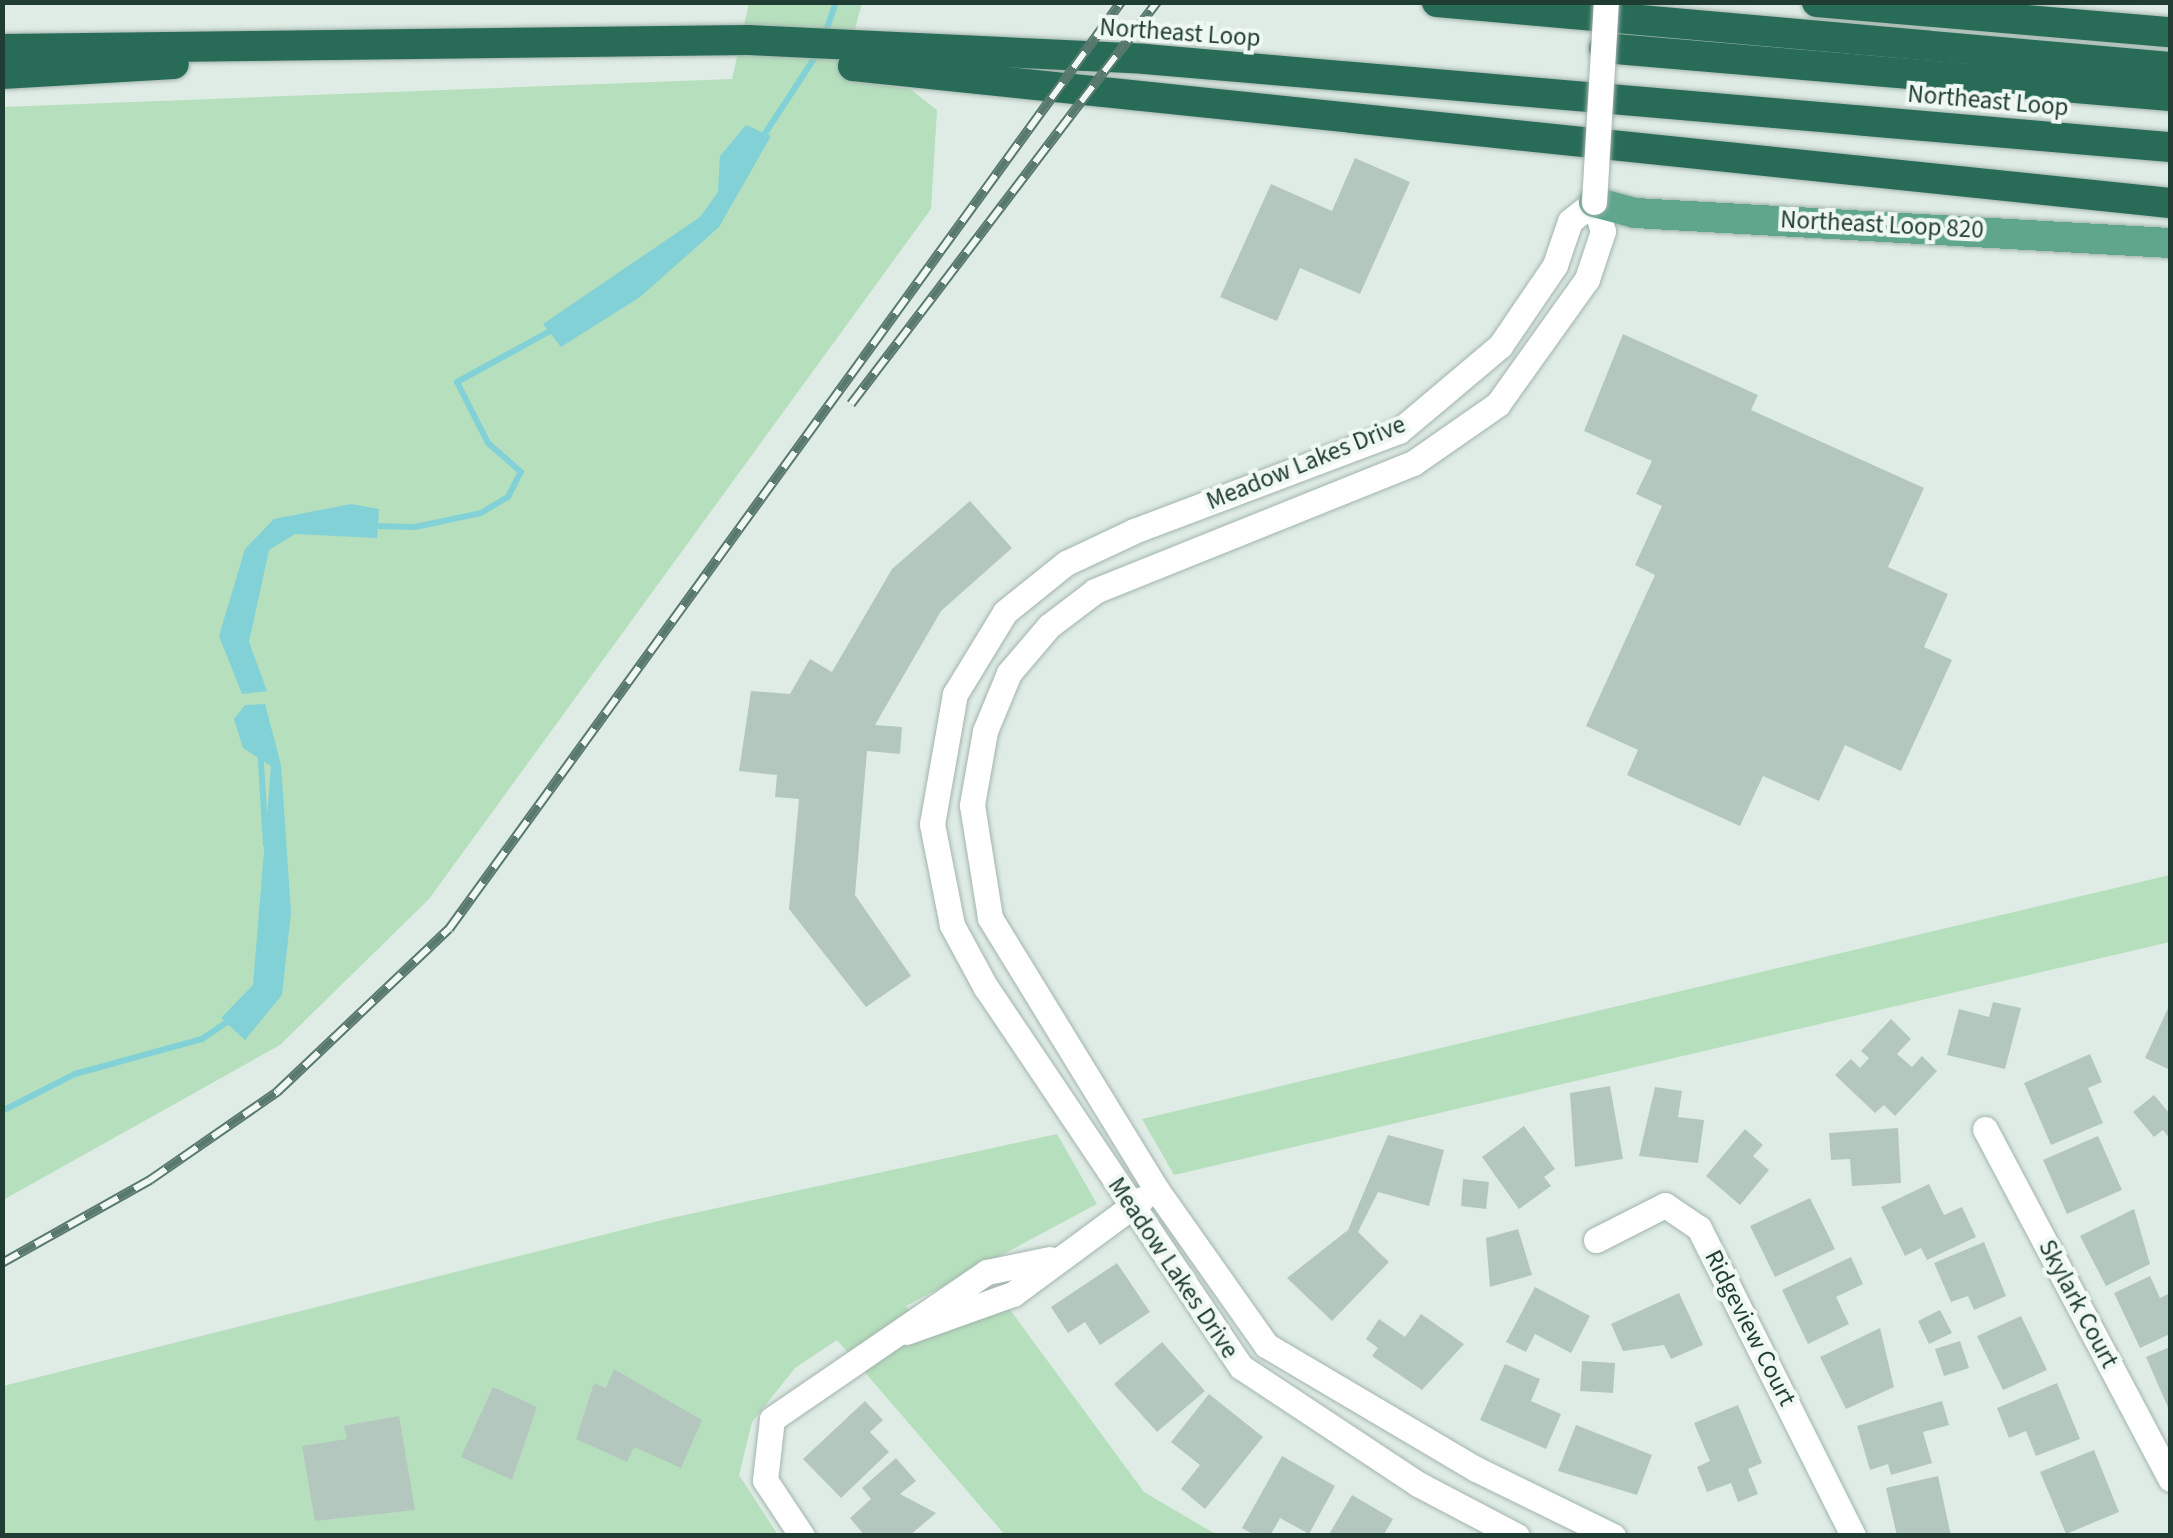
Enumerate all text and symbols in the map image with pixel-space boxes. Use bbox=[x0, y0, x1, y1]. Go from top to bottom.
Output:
street label: Northeast Loop bbox=[1098, 12, 1262, 54]
street label: Northeast Loop bbox=[1906, 79, 2070, 123]
street label: Northeast Loop 820 bbox=[1780, 205, 1984, 245]
street label: Meadow Lakes Drive bbox=[1202, 409, 1410, 517]
street label: Meadow Lakes Drive bbox=[1101, 1172, 1245, 1364]
street label: Skylark Court bbox=[2032, 1235, 2124, 1373]
street label: Ridgeview Court bbox=[1698, 1245, 1802, 1411]

